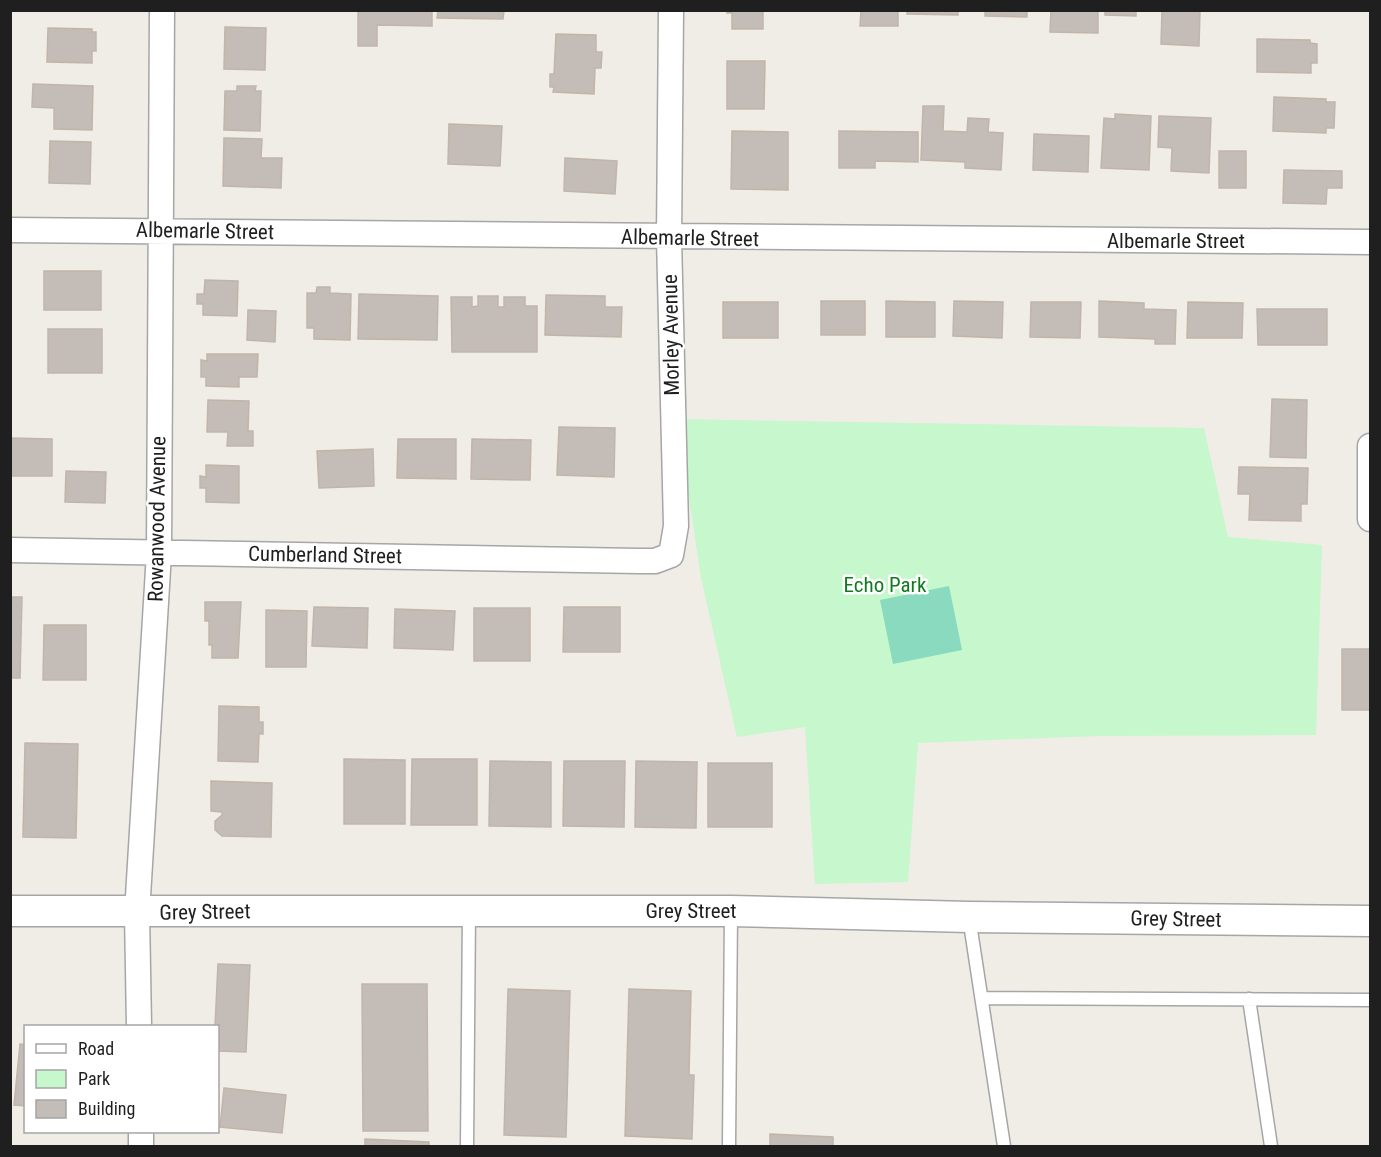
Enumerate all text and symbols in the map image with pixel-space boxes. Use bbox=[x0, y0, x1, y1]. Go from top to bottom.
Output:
street label: Albemarle Street bbox=[136, 218, 274, 244]
street label: Albemarle Street bbox=[621, 225, 759, 251]
street label: Albemarle Street bbox=[1107, 229, 1245, 253]
street label: Morley Avenue bbox=[658, 274, 684, 396]
street label: Rowanwood Avenue bbox=[144, 436, 170, 602]
street label: Cumberland Street bbox=[248, 542, 402, 568]
park label: Echo Park bbox=[844, 573, 927, 597]
street label: Grey Street bbox=[159, 899, 251, 925]
street label: Grey Street bbox=[645, 899, 737, 923]
street label: Grey Street bbox=[1130, 906, 1222, 932]
legend bbox=[24, 1025, 219, 1133]
text: Road bbox=[78, 1038, 114, 1059]
text: Park bbox=[78, 1068, 110, 1089]
text: Building bbox=[78, 1098, 135, 1119]

